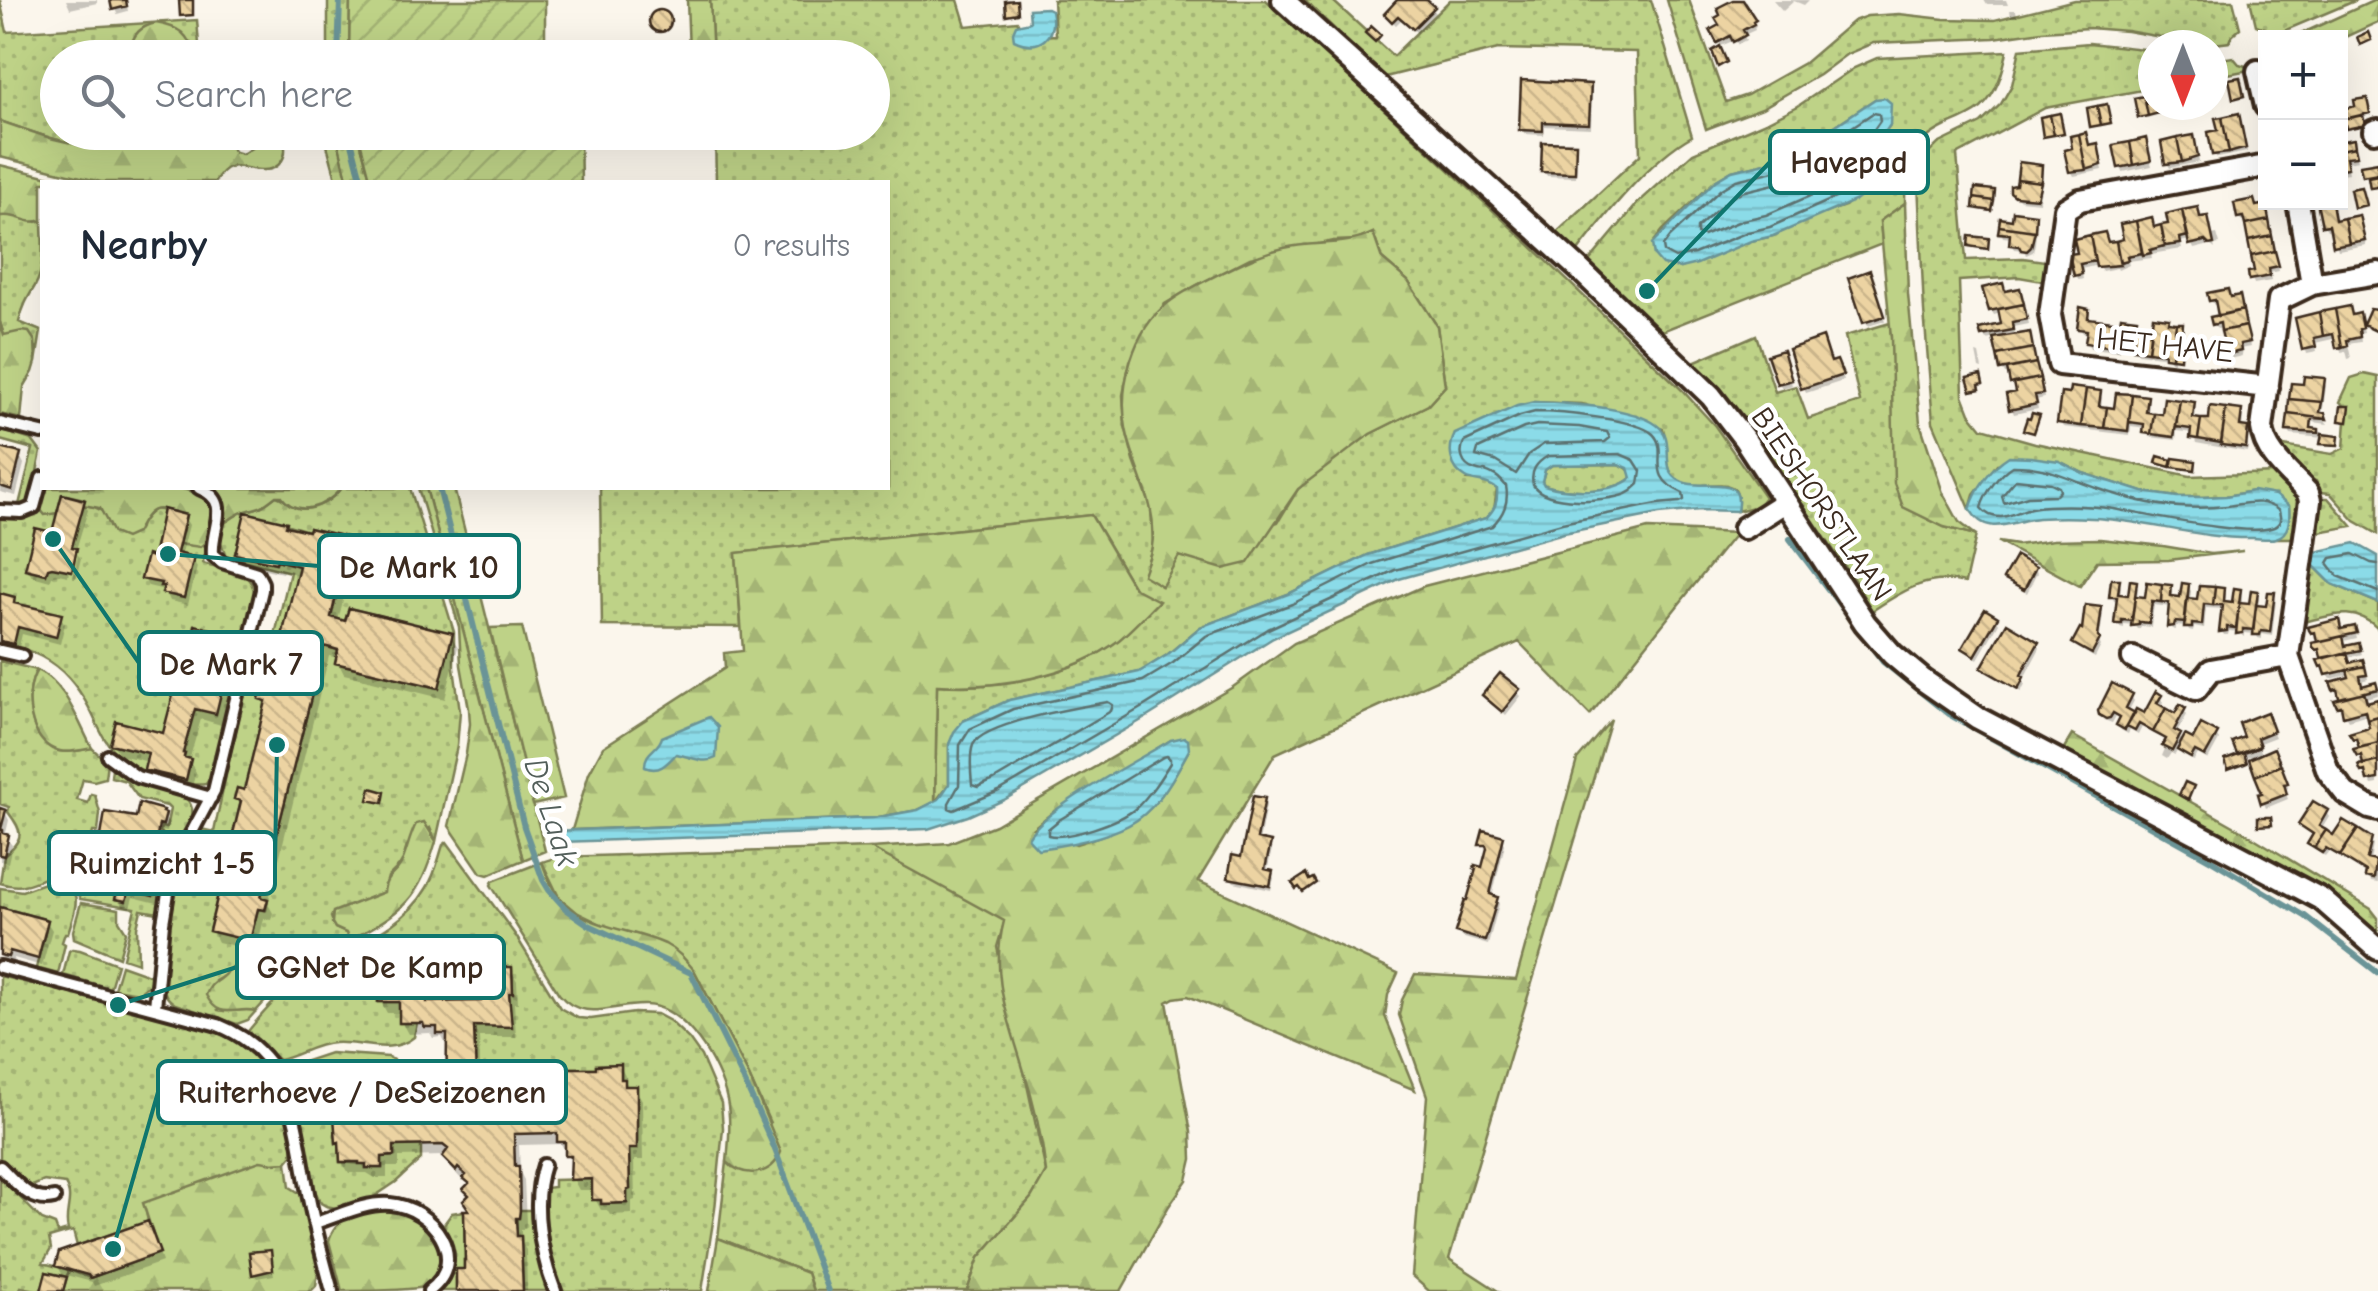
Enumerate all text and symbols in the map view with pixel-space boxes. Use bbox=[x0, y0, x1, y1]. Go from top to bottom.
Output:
north arrow bbox=[2138, 30, 2228, 120]
map controls bbox=[2258, 30, 2348, 210]
button: + bbox=[2258, 30, 2348, 120]
search box bbox=[40, 40, 890, 150]
icon: search bbox=[75, 68, 130, 123]
text: Search here bbox=[155, 73, 353, 117]
button: − bbox=[2258, 120, 2348, 210]
callout: Havepad bbox=[1770, 131, 1928, 193]
text: Havepad bbox=[1790, 144, 1908, 181]
text: Nearby bbox=[80, 221, 207, 270]
text: 0 results bbox=[733, 227, 850, 264]
street label: HET HAVE bbox=[2095, 321, 2235, 370]
street label: BIESHORSTLAAN bbox=[1744, 401, 1899, 608]
callout: De Mark 10 bbox=[319, 535, 519, 597]
text: De Mark 10 bbox=[339, 549, 499, 586]
callout: De Mark 7 bbox=[139, 632, 322, 694]
text: De Mark 7 bbox=[159, 646, 303, 683]
water label: De Laak bbox=[517, 754, 586, 871]
callout: Ruimzicht 1-5 bbox=[49, 832, 275, 894]
text: Ruimzicht 1-5 bbox=[69, 845, 255, 882]
callout: GGNet De Kamp bbox=[237, 936, 504, 998]
text: GGNet De Kamp bbox=[256, 949, 484, 986]
callout: Ruiterhoeve / DeSeizoenen bbox=[158, 1061, 566, 1123]
text: Ruiterhoeve / DeSeizoenen bbox=[178, 1074, 546, 1111]

